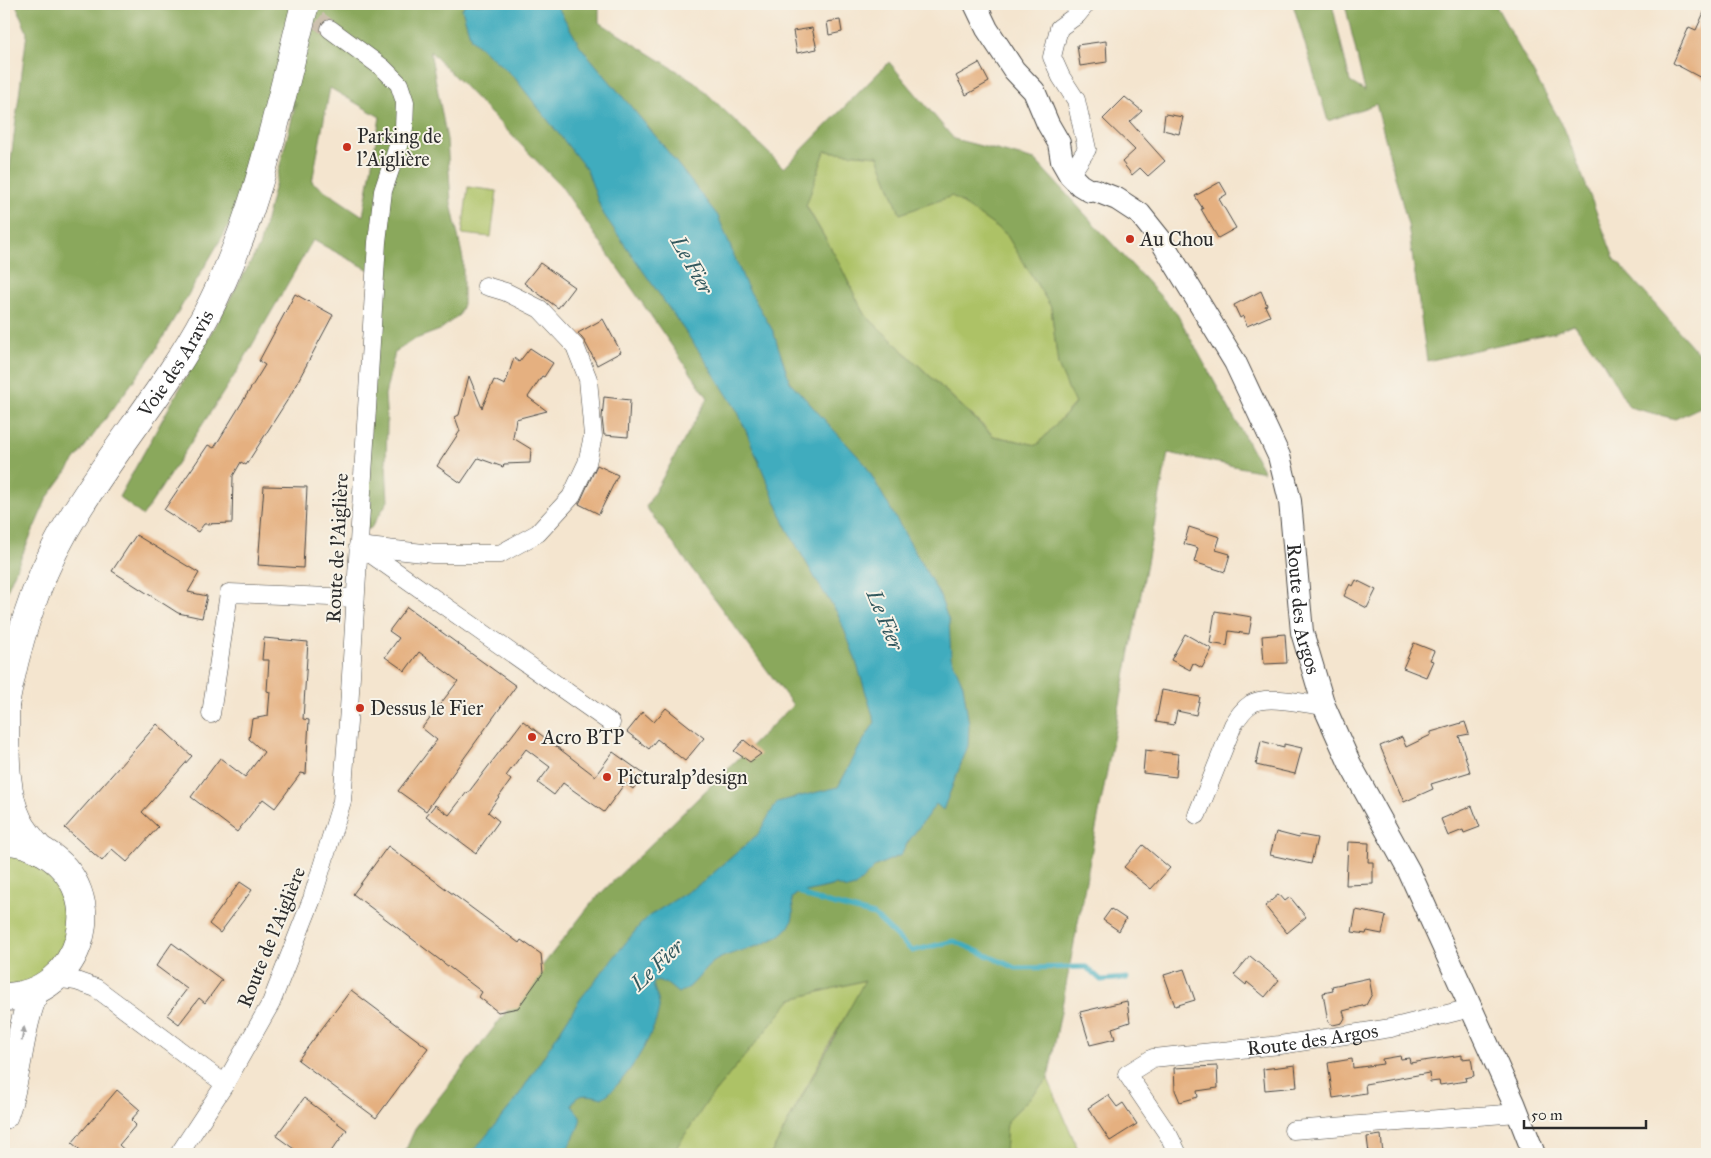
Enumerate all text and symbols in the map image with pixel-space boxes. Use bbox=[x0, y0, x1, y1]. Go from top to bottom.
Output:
place label: Parking de l'Aiglière bbox=[357, 124, 441, 172]
marker: Parking de l'Aiglière bbox=[341, 141, 353, 153]
place label: Au Chou bbox=[1139, 227, 1214, 251]
water label: Le Fier bbox=[664, 230, 720, 300]
marker: Au Chou bbox=[1124, 233, 1136, 245]
street label: Voie des Aravis bbox=[132, 306, 219, 423]
street label: Route de l'Aiglière bbox=[321, 473, 354, 624]
street label: Route des Argos bbox=[1282, 542, 1326, 677]
water label: Le Fier bbox=[860, 585, 910, 655]
place label: Dessus le Fier bbox=[370, 696, 484, 720]
marker: Dessus le Fier bbox=[354, 702, 366, 714]
place label: Acro BTP bbox=[541, 725, 624, 749]
marker: Acro BTP bbox=[526, 731, 538, 743]
place label: Picturalp'design bbox=[617, 765, 748, 790]
marker: Picturalp'design bbox=[601, 771, 613, 783]
street label: Route de l'Aiglière bbox=[232, 863, 311, 1011]
water label: Le Fier bbox=[625, 933, 690, 997]
street label: Route des Argos bbox=[1246, 1018, 1380, 1060]
one-way arrow bbox=[19, 1026, 27, 1042]
scale bar bbox=[1524, 1098, 1646, 1130]
text: 50 m bbox=[1531, 1106, 1563, 1124]

